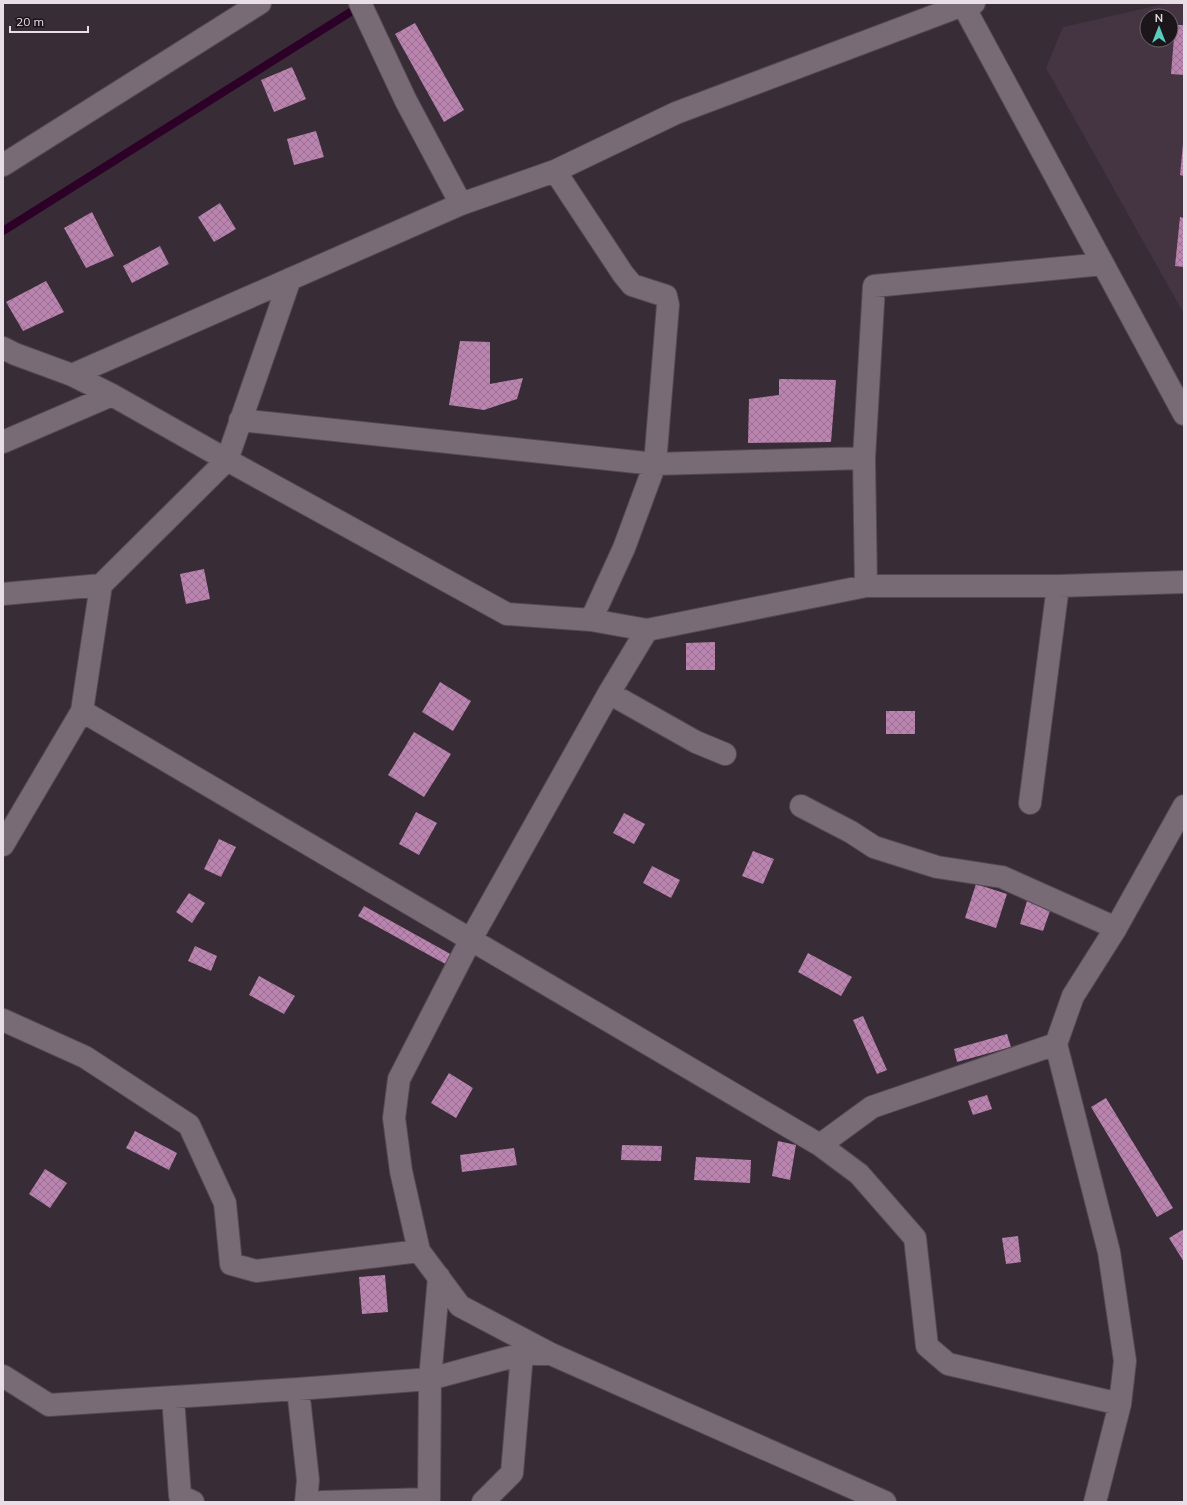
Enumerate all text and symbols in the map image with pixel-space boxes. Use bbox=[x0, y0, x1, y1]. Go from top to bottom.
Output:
scale bar bbox=[10, 8, 88, 34]
north arrow bbox=[1139, 8, 1179, 48]
text: N bbox=[1155, 11, 1163, 25]
text: 20 m bbox=[16, 14, 44, 29]

